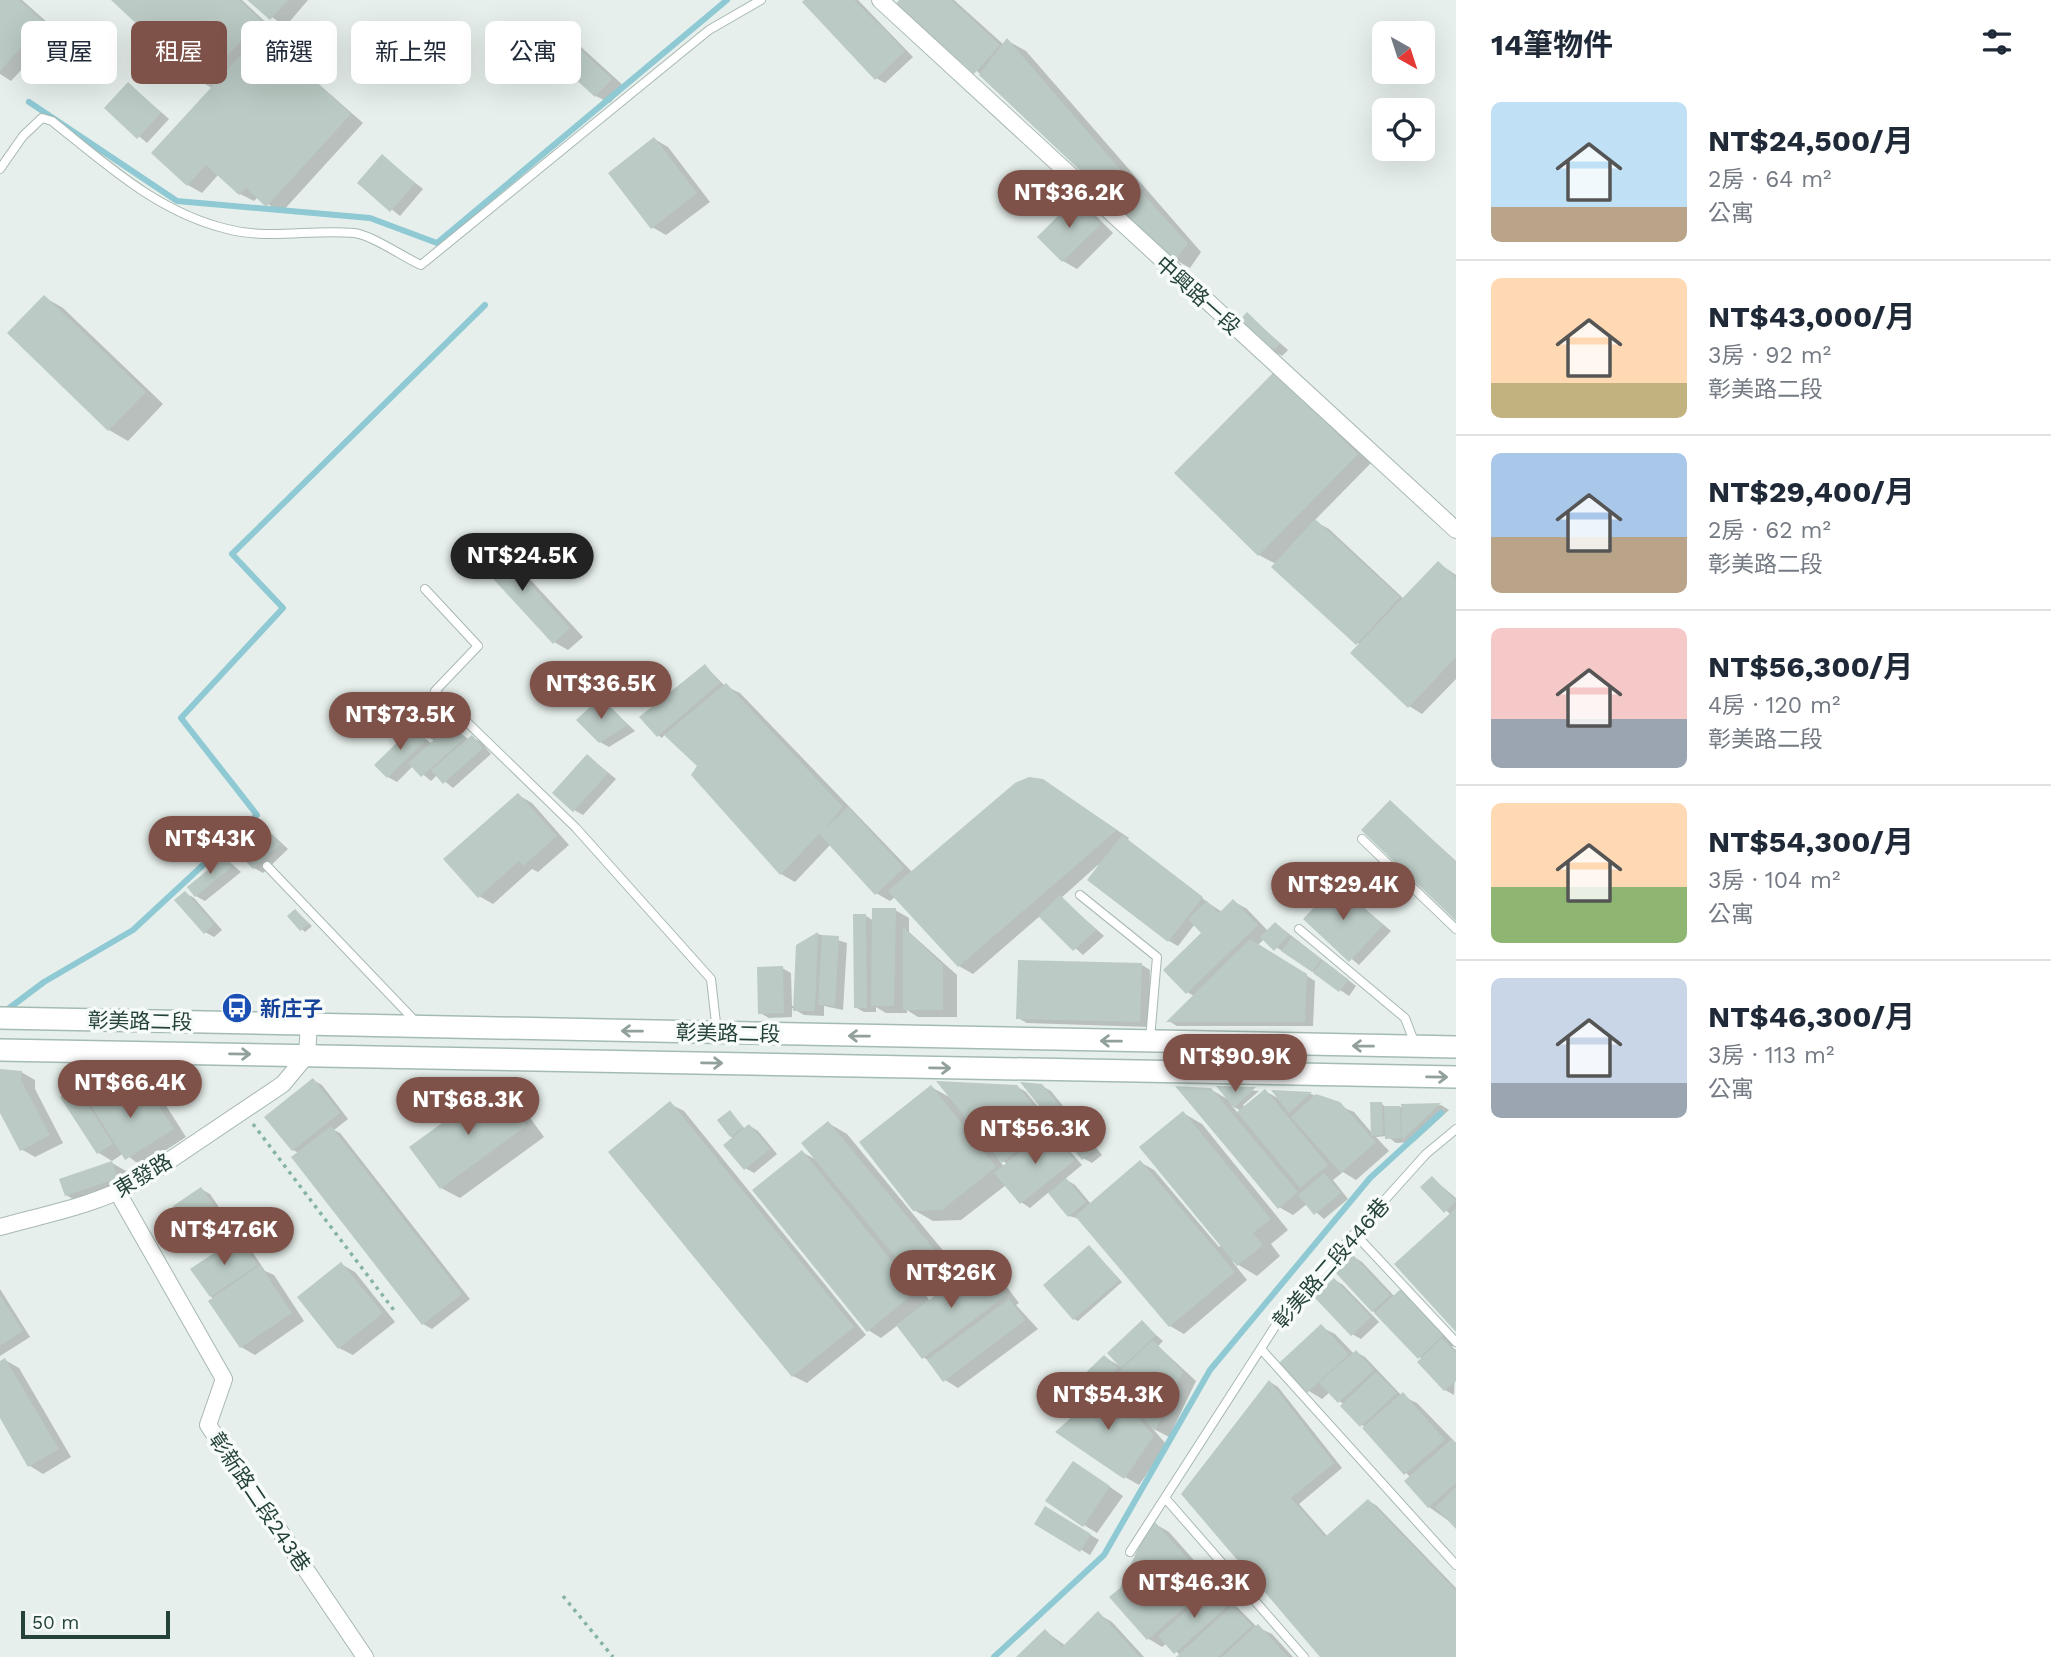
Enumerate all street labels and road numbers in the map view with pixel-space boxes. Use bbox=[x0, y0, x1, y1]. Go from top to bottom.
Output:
street label: 中興路一段 bbox=[1151, 251, 1245, 339]
street label: 彰美路二段 bbox=[87, 1008, 193, 1034]
street label: 彰美路二段 bbox=[675, 1020, 781, 1046]
street label: 東發路 bbox=[110, 1148, 176, 1202]
street label: 彰美路二段446巷 bbox=[1268, 1193, 1394, 1333]
street label: 彰新路二段243巷 bbox=[204, 1428, 316, 1576]

